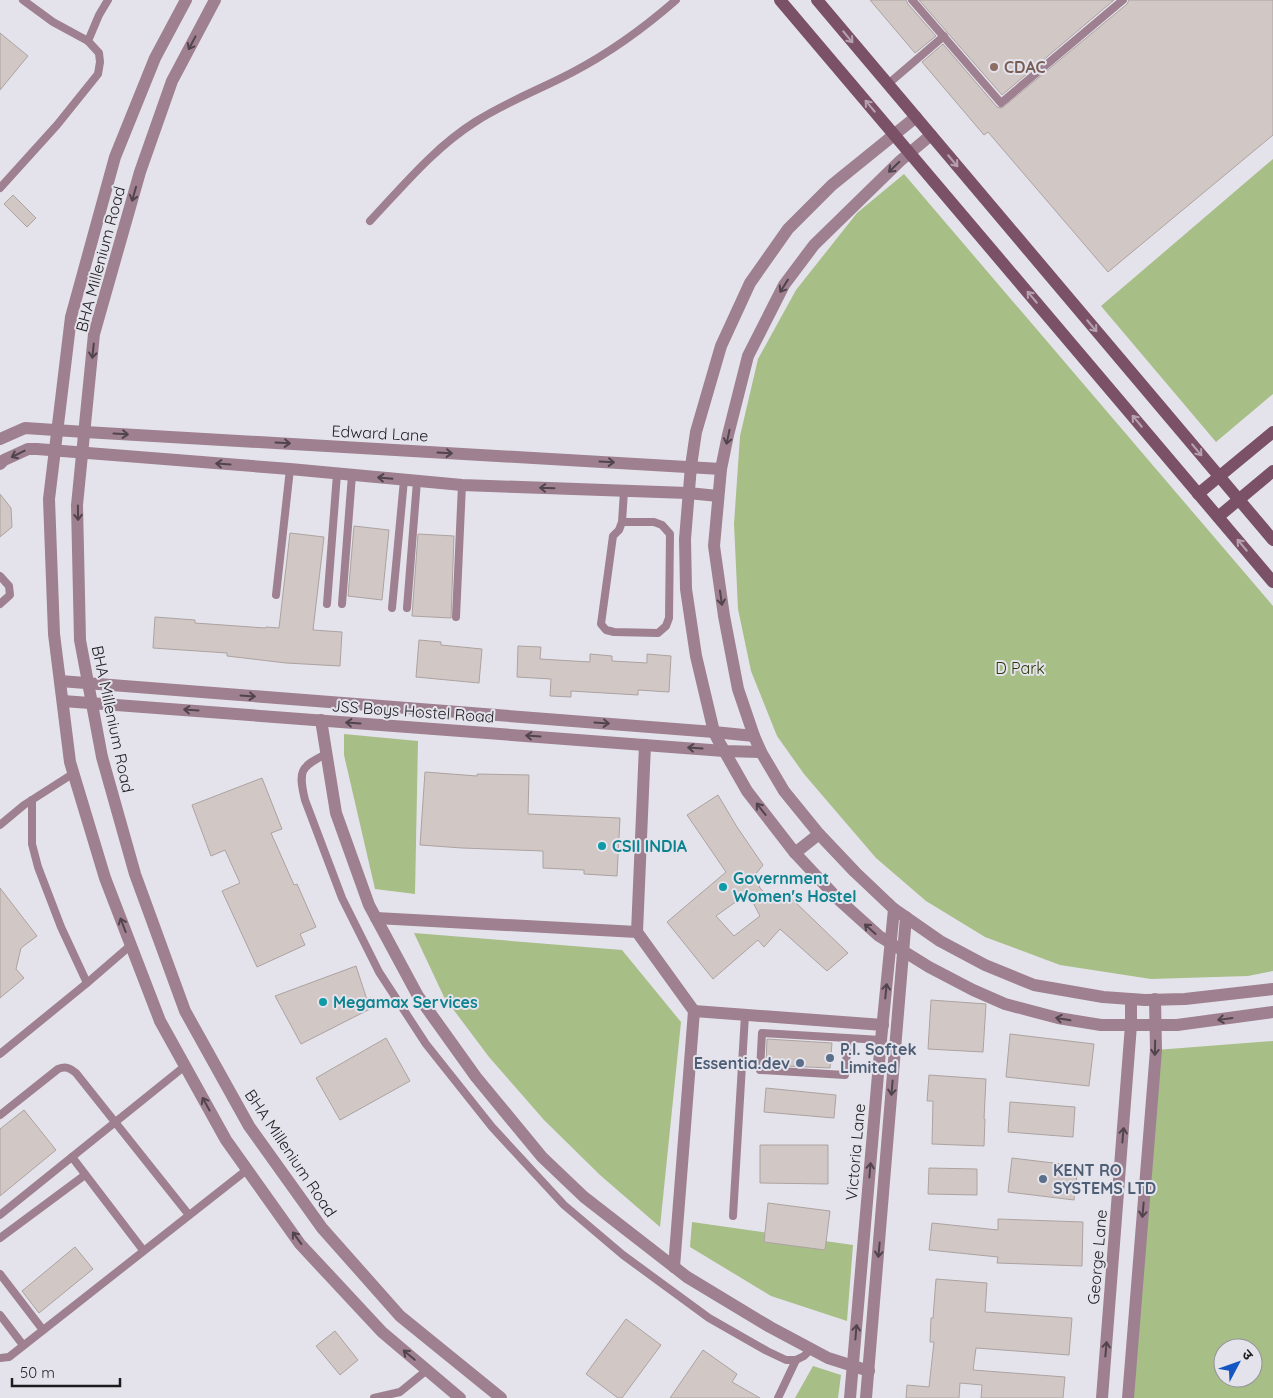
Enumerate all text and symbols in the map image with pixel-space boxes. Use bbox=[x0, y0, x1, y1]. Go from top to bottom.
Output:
one-way arrow bbox=[843, 31, 854, 44]
one-way arrow bbox=[187, 35, 196, 50]
place label: CDAC bbox=[1004, 57, 1046, 77]
marker: CDAC bbox=[988, 61, 1000, 73]
one-way arrow bbox=[865, 100, 876, 113]
one-way arrow bbox=[948, 155, 959, 168]
one-way arrow bbox=[888, 161, 900, 173]
street label: BHA Millenium Road bbox=[71, 184, 129, 334]
one-way arrow bbox=[129, 186, 139, 202]
one-way arrow bbox=[779, 278, 789, 292]
one-way arrow bbox=[1026, 291, 1037, 304]
one-way arrow bbox=[1086, 319, 1098, 332]
one-way arrow bbox=[88, 343, 98, 359]
one-way arrow bbox=[1131, 415, 1142, 428]
street label: Edward Lane bbox=[331, 420, 429, 446]
one-way arrow bbox=[722, 428, 732, 444]
one-way arrow bbox=[112, 430, 128, 439]
one-way arrow bbox=[275, 439, 291, 448]
one-way arrow bbox=[1191, 443, 1202, 456]
one-way arrow bbox=[437, 448, 453, 457]
one-way arrow bbox=[10, 449, 25, 459]
one-way arrow bbox=[599, 457, 615, 466]
one-way arrow bbox=[215, 459, 231, 469]
one-way arrow bbox=[377, 473, 393, 483]
one-way arrow bbox=[539, 483, 556, 493]
one-way arrow bbox=[73, 504, 83, 521]
one-way arrow bbox=[1236, 539, 1247, 552]
one-way arrow bbox=[716, 590, 726, 606]
street label: BHA Millenium Road bbox=[88, 644, 138, 794]
park label: D Park bbox=[995, 658, 1045, 678]
one-way arrow bbox=[240, 691, 256, 700]
street label: JSS Boys Hostel Road bbox=[331, 695, 495, 727]
one-way arrow bbox=[183, 706, 199, 715]
one-way arrow bbox=[345, 718, 361, 727]
one-way arrow bbox=[594, 718, 610, 728]
one-way arrow bbox=[525, 732, 541, 741]
one-way arrow bbox=[687, 744, 703, 753]
one-way arrow bbox=[756, 802, 766, 816]
place label: CSII INDIA bbox=[612, 836, 688, 856]
marker: CSII INDIA bbox=[596, 840, 608, 852]
place label: Government Women's Hostel bbox=[733, 868, 857, 906]
marker: Government Women's Hostel bbox=[717, 881, 729, 893]
one-way arrow bbox=[118, 918, 127, 933]
one-way arrow bbox=[864, 923, 877, 935]
one-way arrow bbox=[881, 983, 891, 999]
place label: Megamax Services bbox=[333, 992, 478, 1012]
marker: Megamax Services bbox=[317, 996, 329, 1008]
one-way arrow bbox=[1056, 1013, 1072, 1023]
one-way arrow bbox=[1217, 1014, 1233, 1024]
place label: P.I. Softek Limited bbox=[840, 1039, 916, 1077]
one-way arrow bbox=[1150, 1040, 1160, 1056]
marker: P.I. Softek Limited bbox=[824, 1052, 836, 1064]
place label: Essentia.dev bbox=[694, 1053, 790, 1073]
marker: Essentia.dev bbox=[794, 1057, 806, 1069]
one-way arrow bbox=[887, 1080, 897, 1096]
street label: BHA Millenium Road bbox=[241, 1085, 341, 1221]
one-way arrow bbox=[201, 1096, 211, 1111]
street label: Victoria Lane bbox=[841, 1103, 869, 1201]
one-way arrow bbox=[1118, 1127, 1127, 1143]
place label: KENT RO SYSTEMS LTD bbox=[1053, 1160, 1156, 1198]
one-way arrow bbox=[865, 1162, 875, 1178]
marker: KENT RO SYSTEMS LTD bbox=[1037, 1173, 1049, 1185]
one-way arrow bbox=[1138, 1202, 1148, 1218]
street label: George Lane bbox=[1083, 1209, 1111, 1305]
one-way arrow bbox=[292, 1231, 302, 1245]
one-way arrow bbox=[874, 1242, 883, 1258]
one-way arrow bbox=[851, 1324, 861, 1340]
north arrow bbox=[1213, 1338, 1263, 1388]
one-way arrow bbox=[1101, 1342, 1111, 1358]
text: उ bbox=[1238, 1345, 1258, 1364]
one-way arrow bbox=[403, 1349, 416, 1361]
scale bar bbox=[12, 1356, 120, 1388]
text: 50 m bbox=[20, 1363, 55, 1382]

